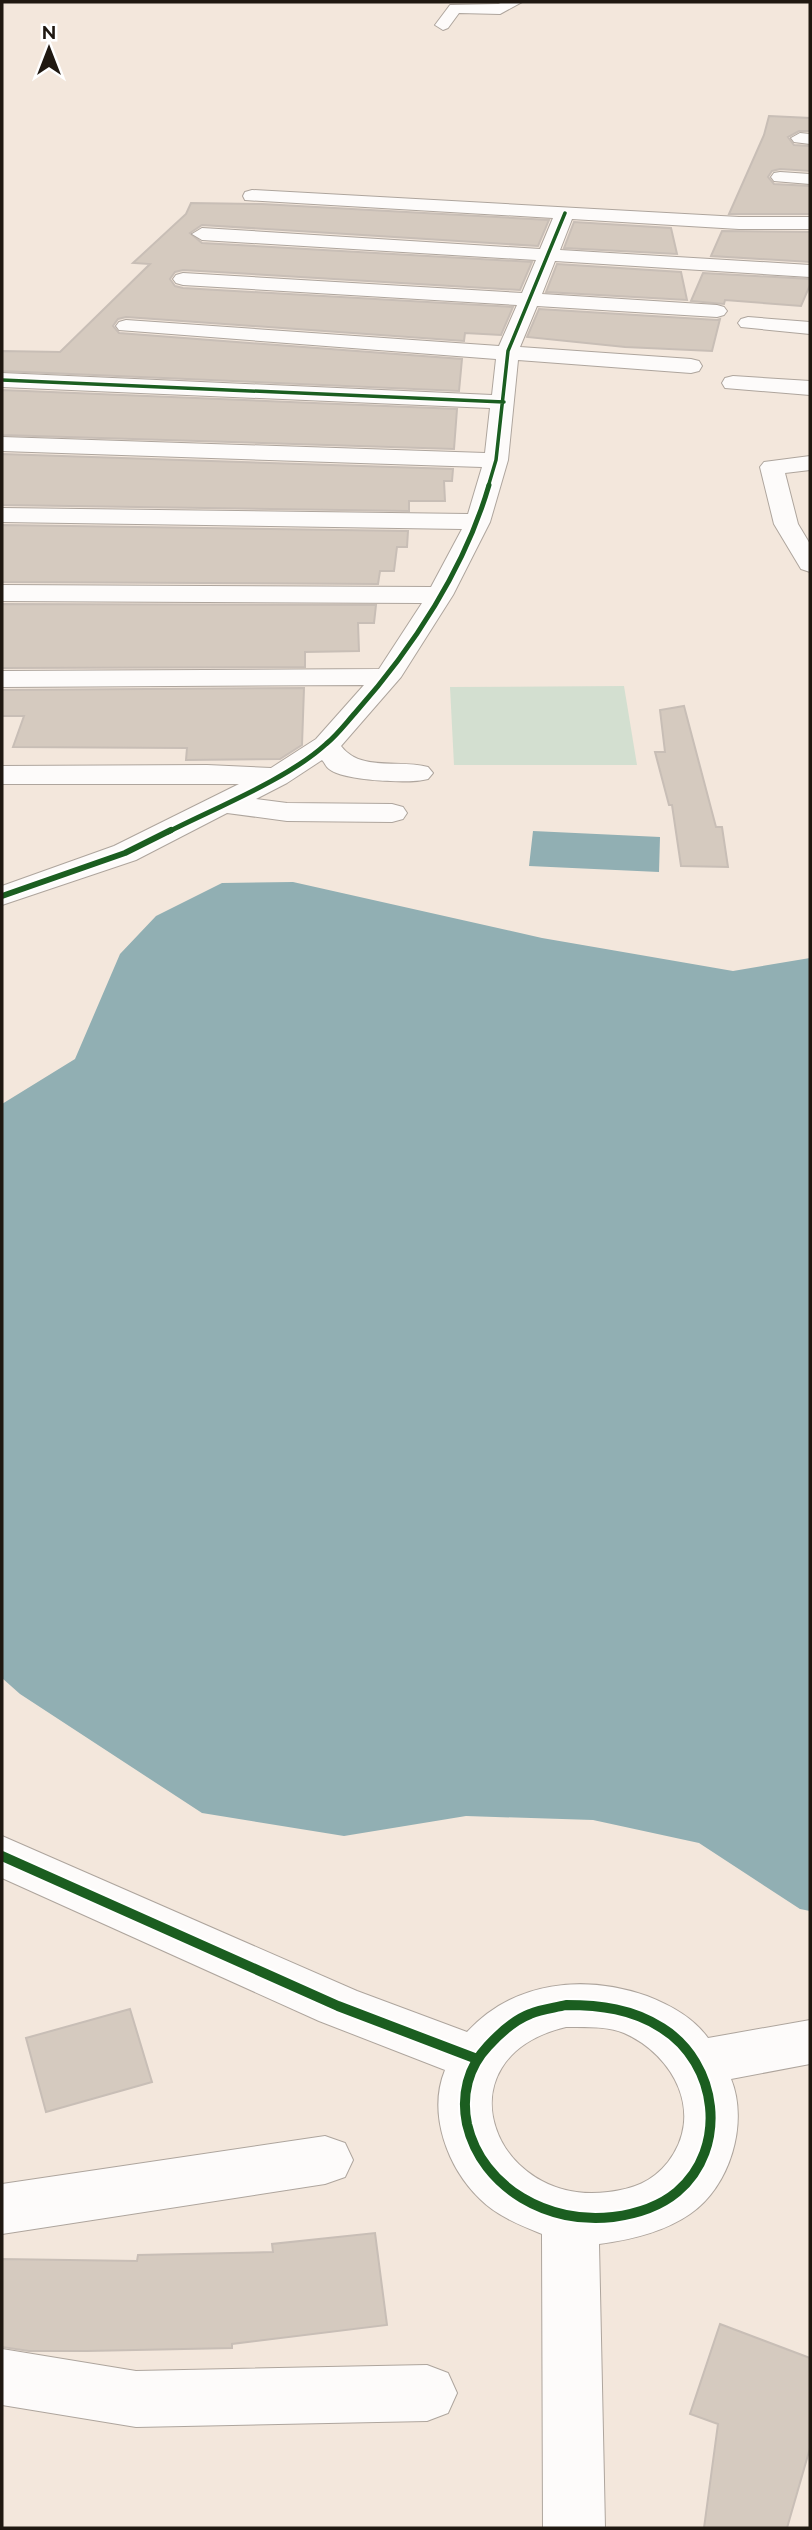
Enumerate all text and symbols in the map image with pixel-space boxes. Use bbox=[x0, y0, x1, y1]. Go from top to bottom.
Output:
north arrow bbox=[14, 14, 84, 84]
text: N bbox=[42, 21, 56, 43]

